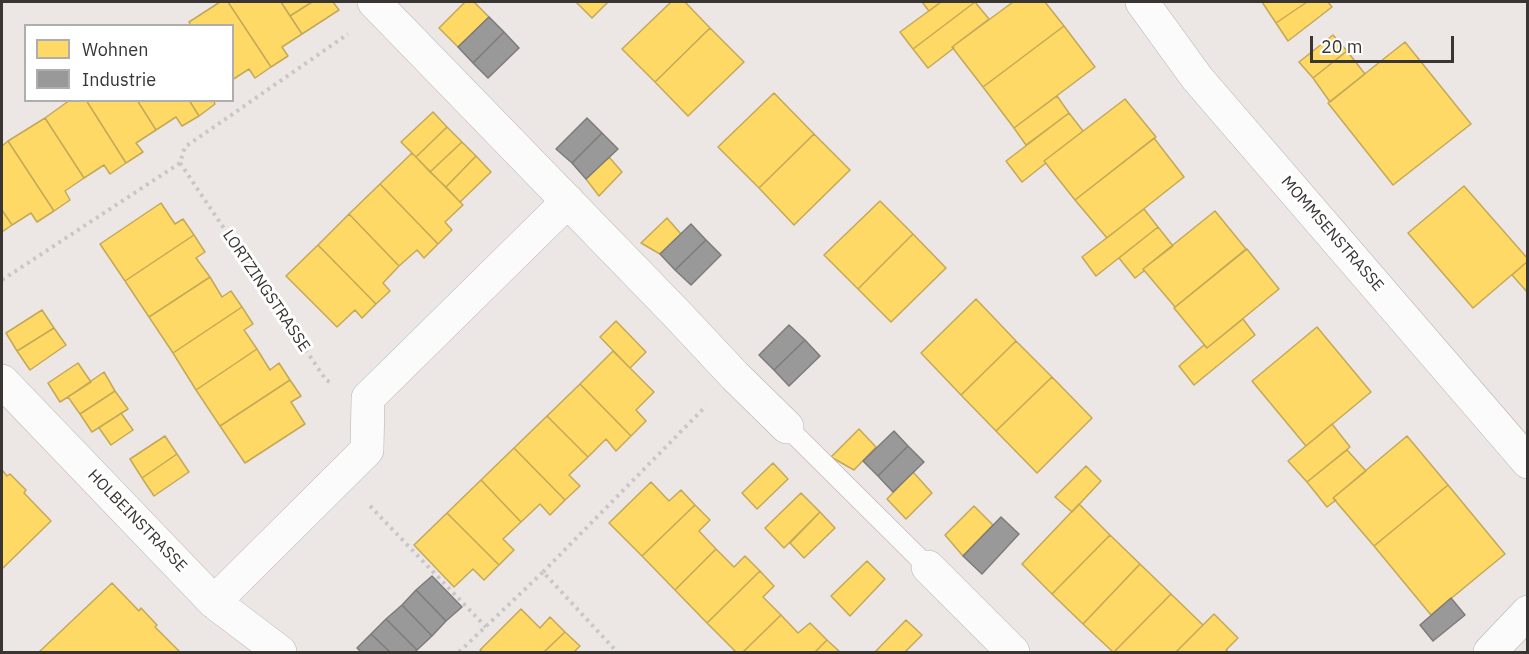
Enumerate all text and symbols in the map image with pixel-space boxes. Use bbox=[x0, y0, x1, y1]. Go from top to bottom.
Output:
legend bbox=[24, 24, 234, 102]
scale bar bbox=[1313, 24, 1457, 62]
text: 20 m bbox=[1321, 35, 1363, 58]
text: Wohnen bbox=[82, 38, 148, 61]
text: Industrie bbox=[82, 68, 156, 91]
street label: MOMMSENSTRASSE bbox=[1277, 172, 1387, 296]
street label: LORTZINGSTRASSE bbox=[218, 227, 314, 355]
street label: HOLBEINSTRASSE bbox=[83, 466, 191, 576]

